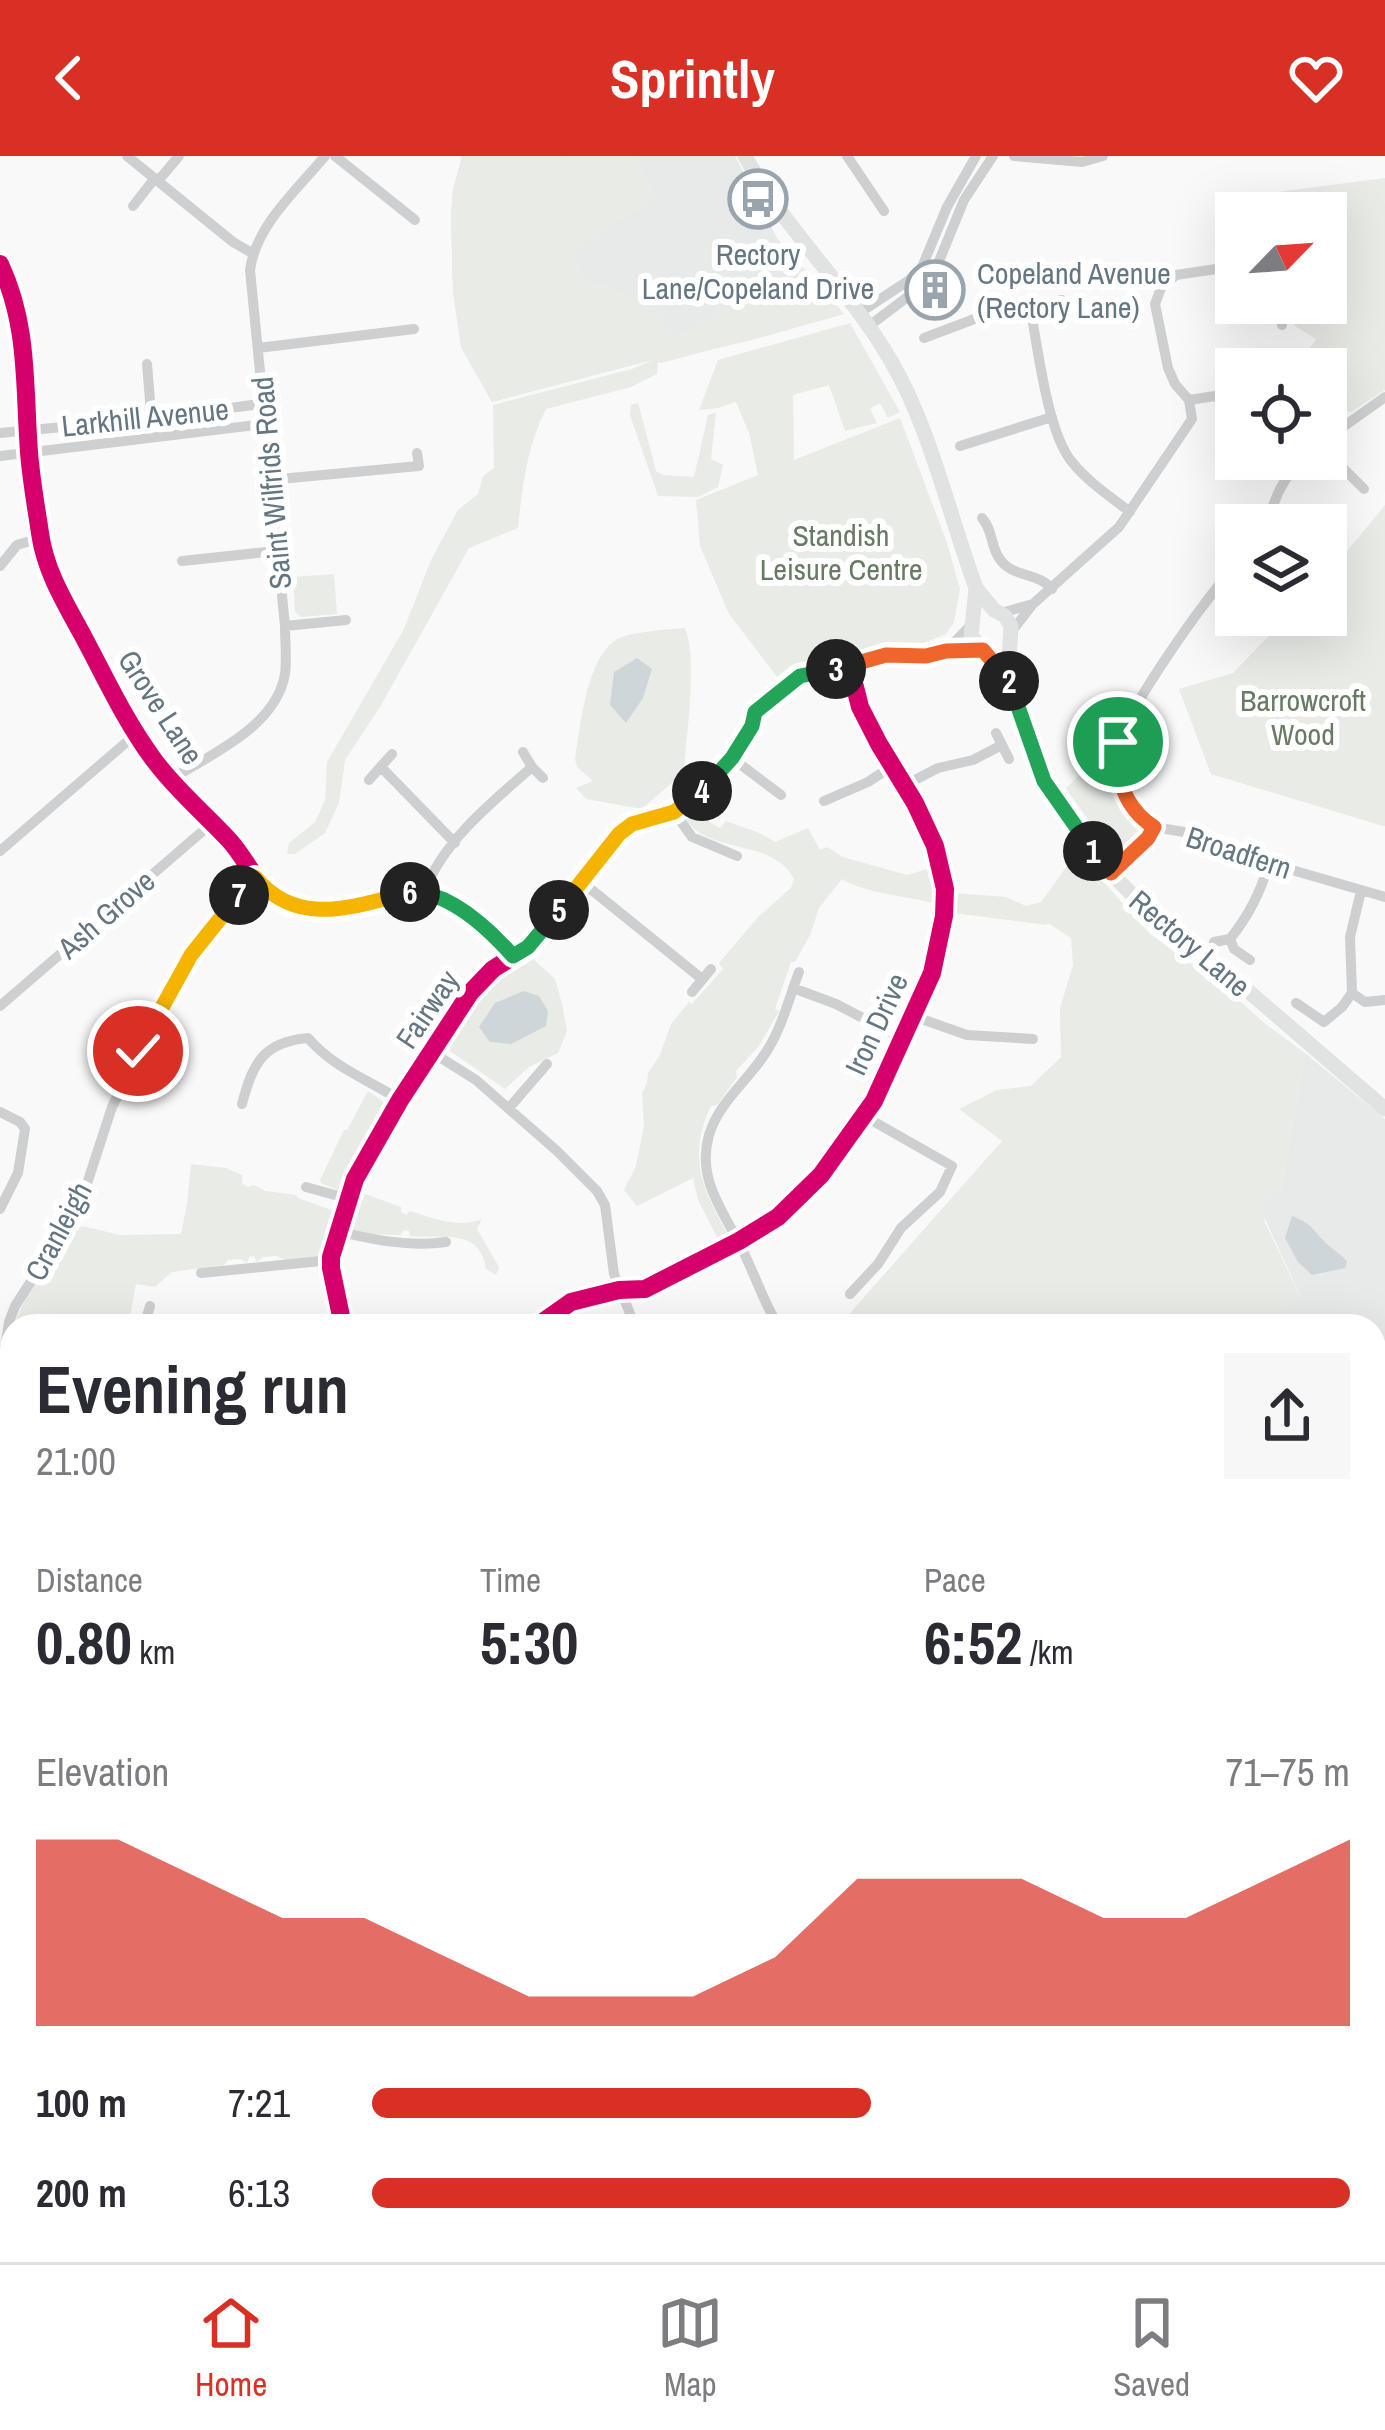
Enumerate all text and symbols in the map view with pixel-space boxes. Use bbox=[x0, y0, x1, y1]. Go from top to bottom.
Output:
text: Sprintly bbox=[610, 42, 775, 115]
icon: back bbox=[36, 45, 102, 111]
icon: heart bbox=[1283, 45, 1349, 111]
bus stop icon: Rectory Lane/Copeland Drive bbox=[727, 168, 789, 230]
north arrow bbox=[1215, 192, 1347, 324]
map controls bbox=[1215, 192, 1347, 636]
place label: Rectory Lane/Copeland Drive bbox=[642, 234, 874, 308]
place label: Copeland Avenue (Rectory Lane) bbox=[977, 253, 1171, 327]
building icon: Copeland Avenue (Rectory Lane) bbox=[904, 259, 966, 321]
button: locate bbox=[1215, 348, 1347, 480]
street label: Saint Wilfrids Road bbox=[242, 375, 300, 591]
street label: Larkhill Avenue bbox=[59, 388, 231, 446]
button: layers bbox=[1215, 504, 1347, 636]
park label: Standish Leisure Centre bbox=[760, 515, 922, 589]
pin: 3 bbox=[806, 639, 866, 699]
street label: Grove Lane bbox=[109, 642, 213, 772]
text: 3 bbox=[828, 647, 844, 691]
pin: 2 bbox=[979, 651, 1039, 711]
text: 2 bbox=[1001, 659, 1017, 703]
park label: Barrowcroft Wood bbox=[1240, 680, 1366, 754]
pin bbox=[1067, 691, 1169, 793]
icon: arrive bbox=[1085, 709, 1151, 775]
pin: 4 bbox=[672, 761, 732, 821]
text: 4 bbox=[694, 769, 710, 813]
street label: Broadfern bbox=[1181, 816, 1297, 888]
pin: 1 bbox=[1063, 821, 1123, 881]
text: 1 bbox=[1085, 829, 1101, 873]
street label: Ash Grove bbox=[48, 861, 163, 968]
pin: 6 bbox=[380, 862, 440, 922]
pin: 7 bbox=[209, 865, 269, 925]
text: 6 bbox=[402, 870, 418, 914]
text: 7 bbox=[231, 873, 247, 917]
pin: 5 bbox=[529, 880, 589, 940]
street label: Rectory Lane bbox=[1121, 881, 1259, 1005]
text: 5 bbox=[551, 888, 567, 932]
street label: Fairway bbox=[386, 961, 468, 1056]
street label: Iron Drive bbox=[835, 967, 917, 1081]
pin bbox=[87, 1000, 189, 1102]
icon: check bbox=[105, 1018, 171, 1084]
street label: Cranleigh bbox=[15, 1175, 101, 1287]
text: Evening run bbox=[36, 1345, 349, 1434]
button: share bbox=[1224, 1353, 1350, 1479]
text: 21:00 bbox=[36, 1435, 116, 1487]
text: Distance bbox=[36, 1558, 143, 1602]
text: Time bbox=[480, 1558, 541, 1602]
text: Pace bbox=[924, 1558, 986, 1602]
text: 0.80 bbox=[36, 1602, 132, 1683]
text: 5:30 bbox=[480, 1602, 578, 1683]
text: 6:52 bbox=[924, 1602, 1022, 1683]
text: km bbox=[132, 1630, 175, 1674]
text: /km bbox=[1022, 1630, 1074, 1674]
text: Elevation bbox=[36, 1746, 169, 1798]
text: 71–75 m bbox=[1226, 1746, 1350, 1798]
text: 100 m bbox=[36, 2077, 127, 2129]
text: 7:21 bbox=[228, 2077, 290, 2129]
text: 200 m bbox=[36, 2167, 127, 2219]
text: 6:13 bbox=[228, 2167, 290, 2219]
tab: Home bbox=[195, 2290, 267, 2406]
tab: Map bbox=[657, 2290, 723, 2406]
tab: Saved bbox=[1113, 2290, 1190, 2406]

